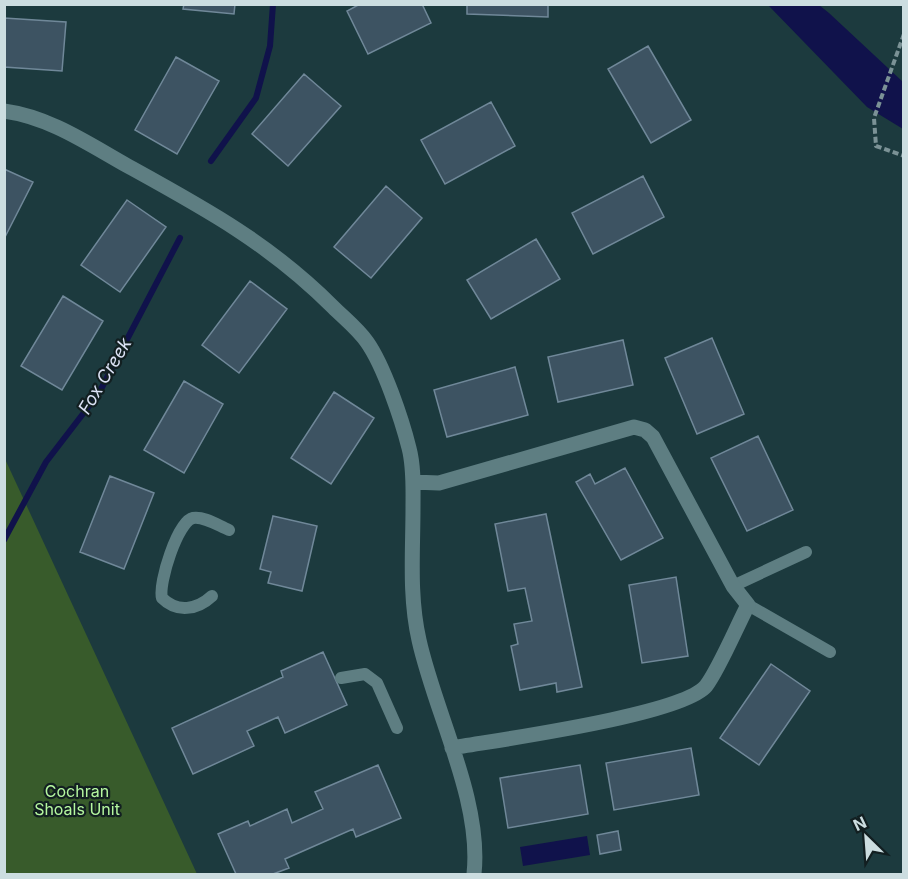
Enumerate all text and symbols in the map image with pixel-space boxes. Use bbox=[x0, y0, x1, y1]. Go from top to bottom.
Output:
water label: Fox Creek bbox=[74, 333, 136, 418]
park label: Cochran Shoals Unit bbox=[34, 781, 120, 819]
north arrow bbox=[836, 807, 896, 867]
text: N bbox=[850, 812, 869, 835]

